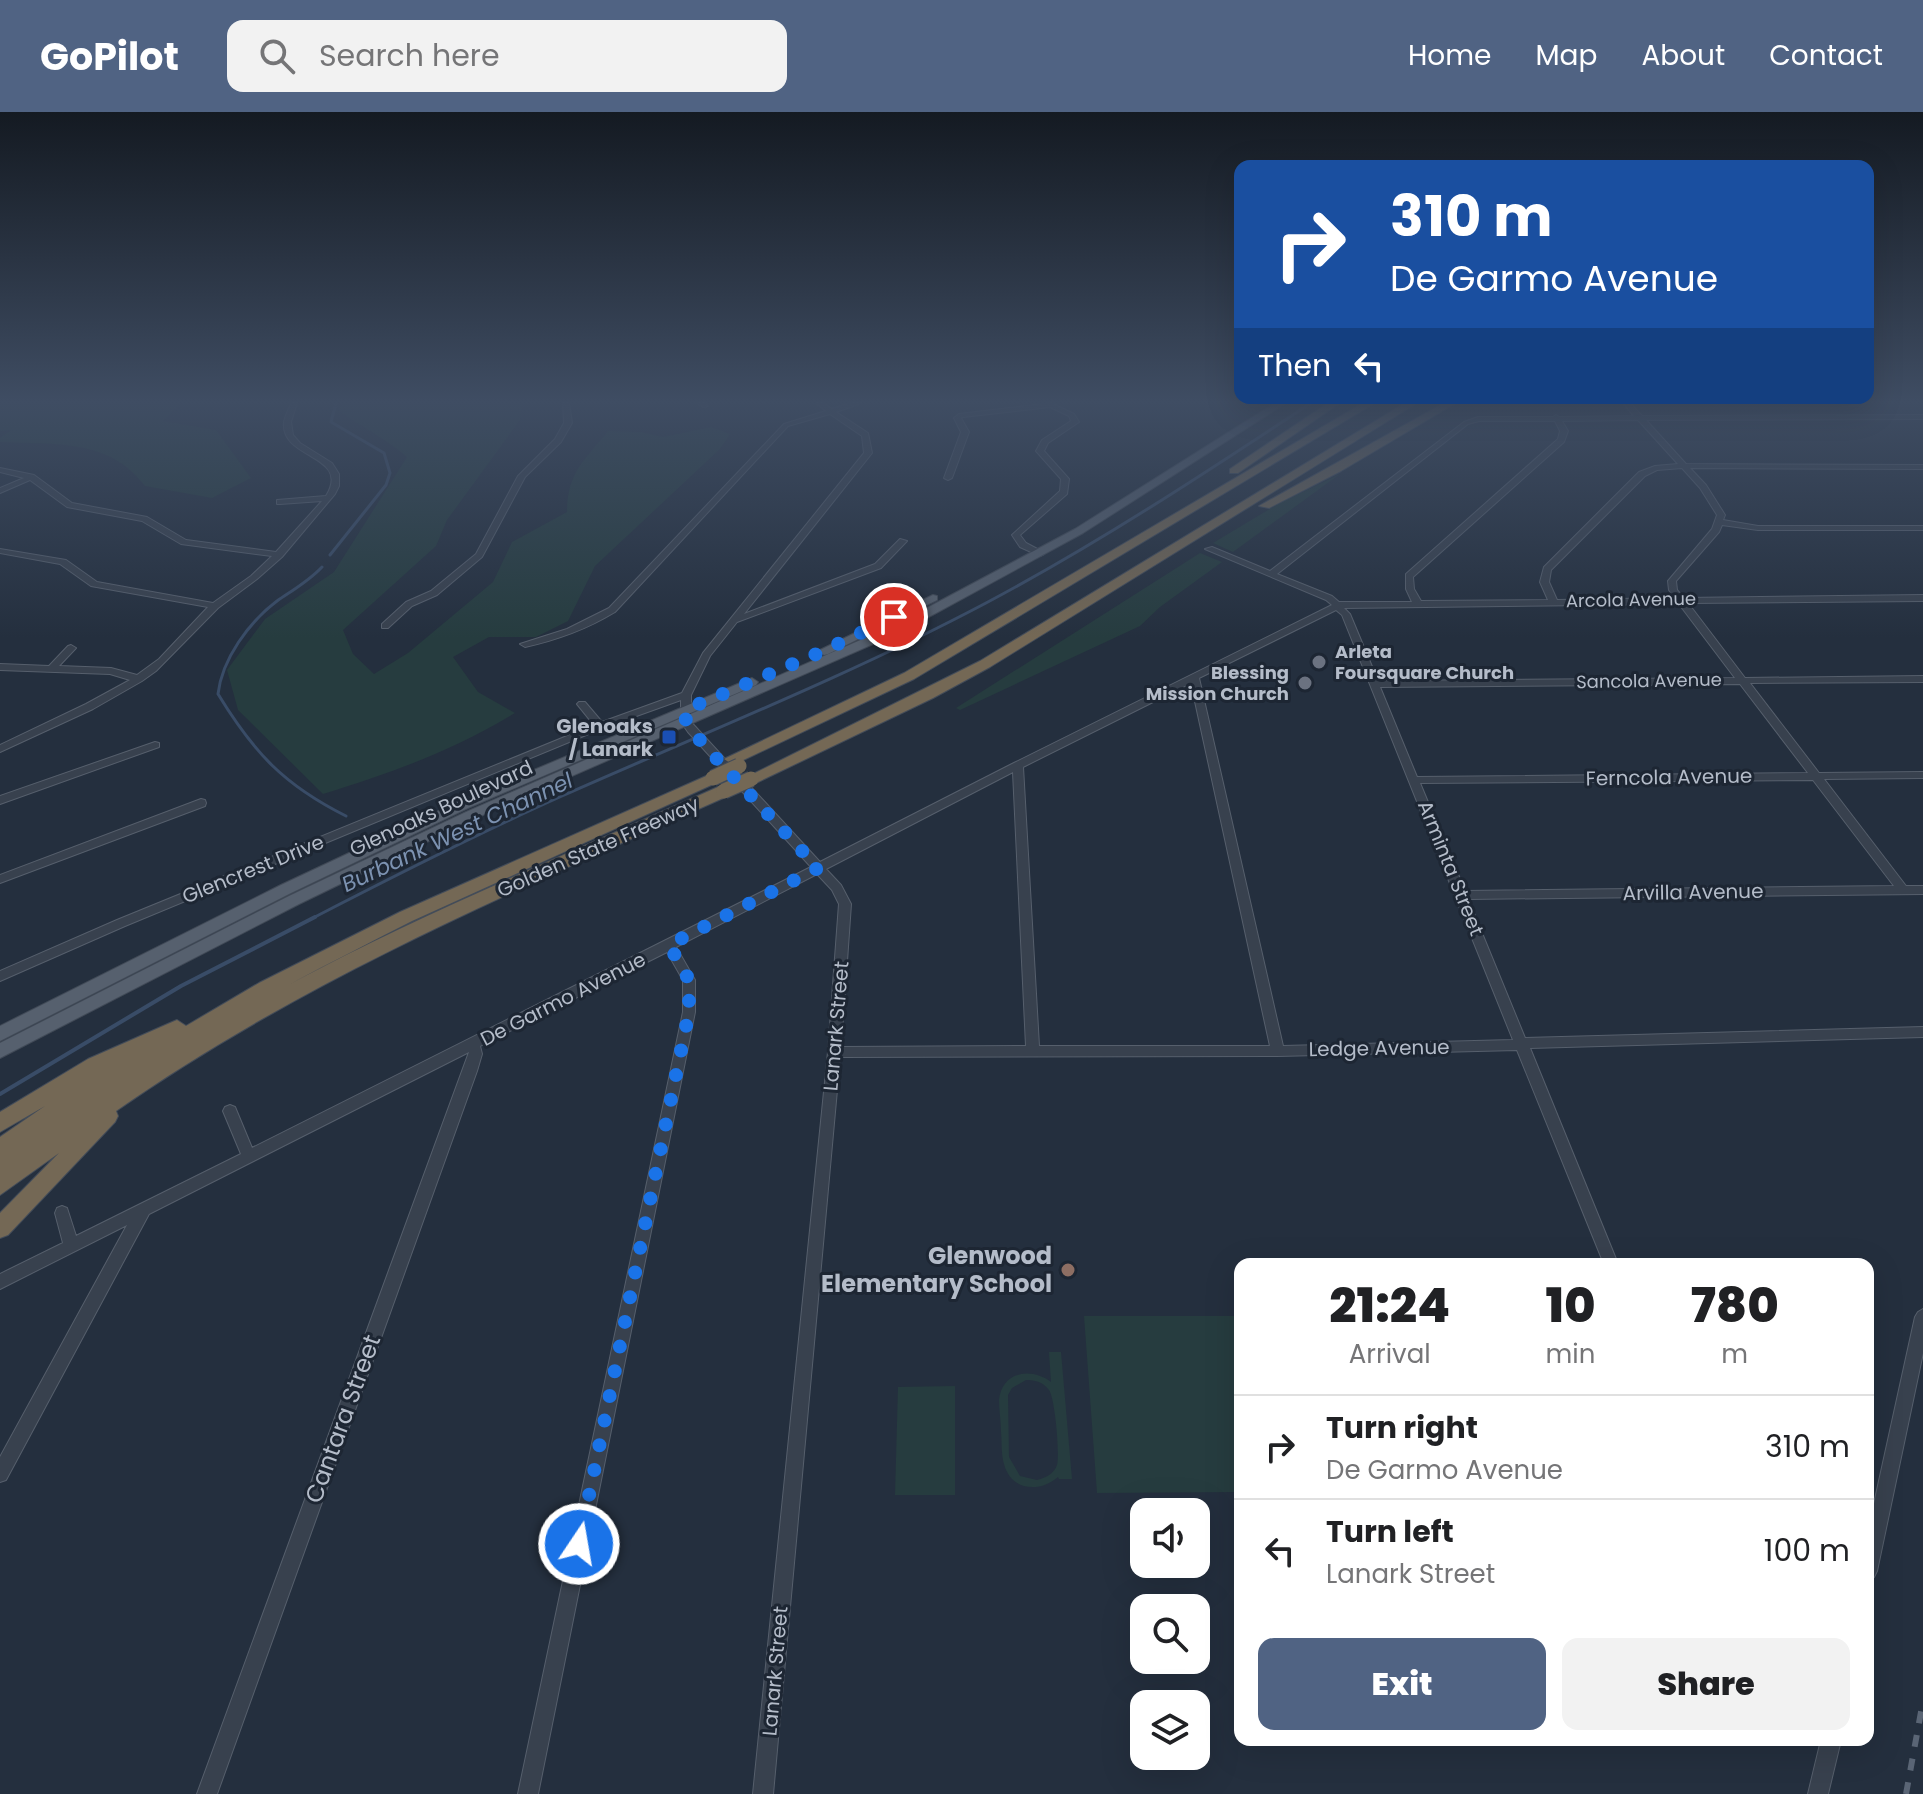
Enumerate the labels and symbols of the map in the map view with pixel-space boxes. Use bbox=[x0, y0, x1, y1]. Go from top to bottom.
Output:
pin bbox=[860, 583, 928, 651]
street label: Arcola Avenue bbox=[1566, 586, 1696, 613]
place label: Arleta Foursquare Church bbox=[1335, 639, 1514, 685]
marker: Arleta Foursquare Church bbox=[1310, 653, 1328, 671]
place label: Blessing Mission Church bbox=[1146, 660, 1289, 706]
street label: Sancola Avenue bbox=[1576, 667, 1722, 694]
marker: Blessing Mission Church bbox=[1296, 674, 1314, 692]
place label: Glenoaks / Lanark bbox=[556, 712, 654, 763]
marker: Glenoaks / Lanark bbox=[660, 728, 678, 746]
street label: Glenoaks Boulevard bbox=[345, 753, 537, 863]
street label: Ferncola Avenue bbox=[1585, 762, 1753, 792]
water label: Burbank West Channel bbox=[337, 765, 578, 900]
street label: Golden State Freeway bbox=[493, 790, 703, 904]
street label: Arminta Street bbox=[1411, 796, 1491, 940]
street label: Glencrest Drive bbox=[178, 828, 328, 910]
street label: Arvilla Avenue bbox=[1622, 877, 1764, 907]
street label: De Garmo Avenue bbox=[475, 945, 651, 1053]
street label: Lanark Street bbox=[816, 960, 856, 1092]
street label: Ledge Avenue bbox=[1308, 1033, 1450, 1063]
place label: Glenwood Elementary School bbox=[821, 1239, 1052, 1300]
marker: Glenwood Elementary School bbox=[1059, 1261, 1077, 1279]
street label: Cantara Street bbox=[297, 1330, 388, 1508]
position arrow bbox=[537, 1502, 621, 1586]
street label: Lanark Street bbox=[755, 1605, 795, 1737]

